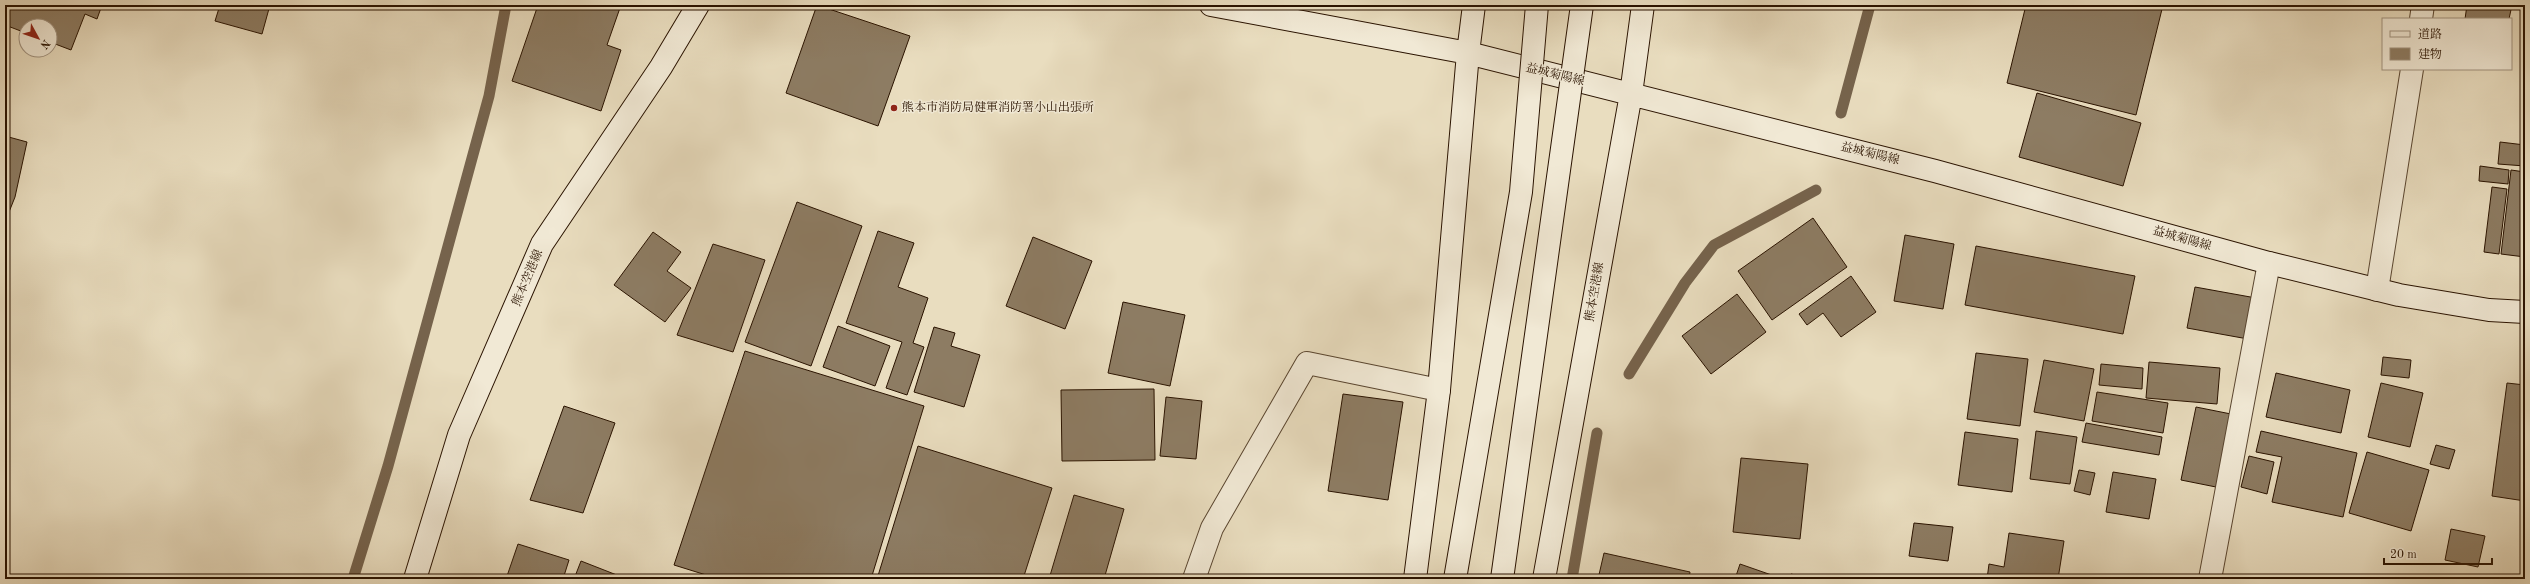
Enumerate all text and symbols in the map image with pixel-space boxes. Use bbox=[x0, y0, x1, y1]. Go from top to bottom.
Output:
north arrow bbox=[18, 18, 58, 58]
legend bbox=[2382, 18, 2512, 70]
text: 道路 bbox=[2418, 27, 2442, 41]
text: N bbox=[37, 37, 51, 51]
text: 建物 bbox=[2418, 47, 2442, 61]
street label: 益城菊陽線 bbox=[1524, 60, 1586, 88]
place label: 熊本市消防局健軍消防署小山出張所 bbox=[902, 100, 1094, 114]
marker: 熊本市消防局健軍消防署小山出張所 bbox=[889, 103, 899, 113]
street label: 益城菊陽線 bbox=[1839, 139, 1901, 167]
street label: 益城菊陽線 bbox=[2152, 223, 2213, 253]
street label: 熊本空港線 bbox=[509, 247, 545, 308]
street label: 熊本空港線 bbox=[1582, 261, 1606, 323]
scale bar bbox=[2384, 540, 2492, 566]
text: 20 m bbox=[2390, 549, 2417, 561]

